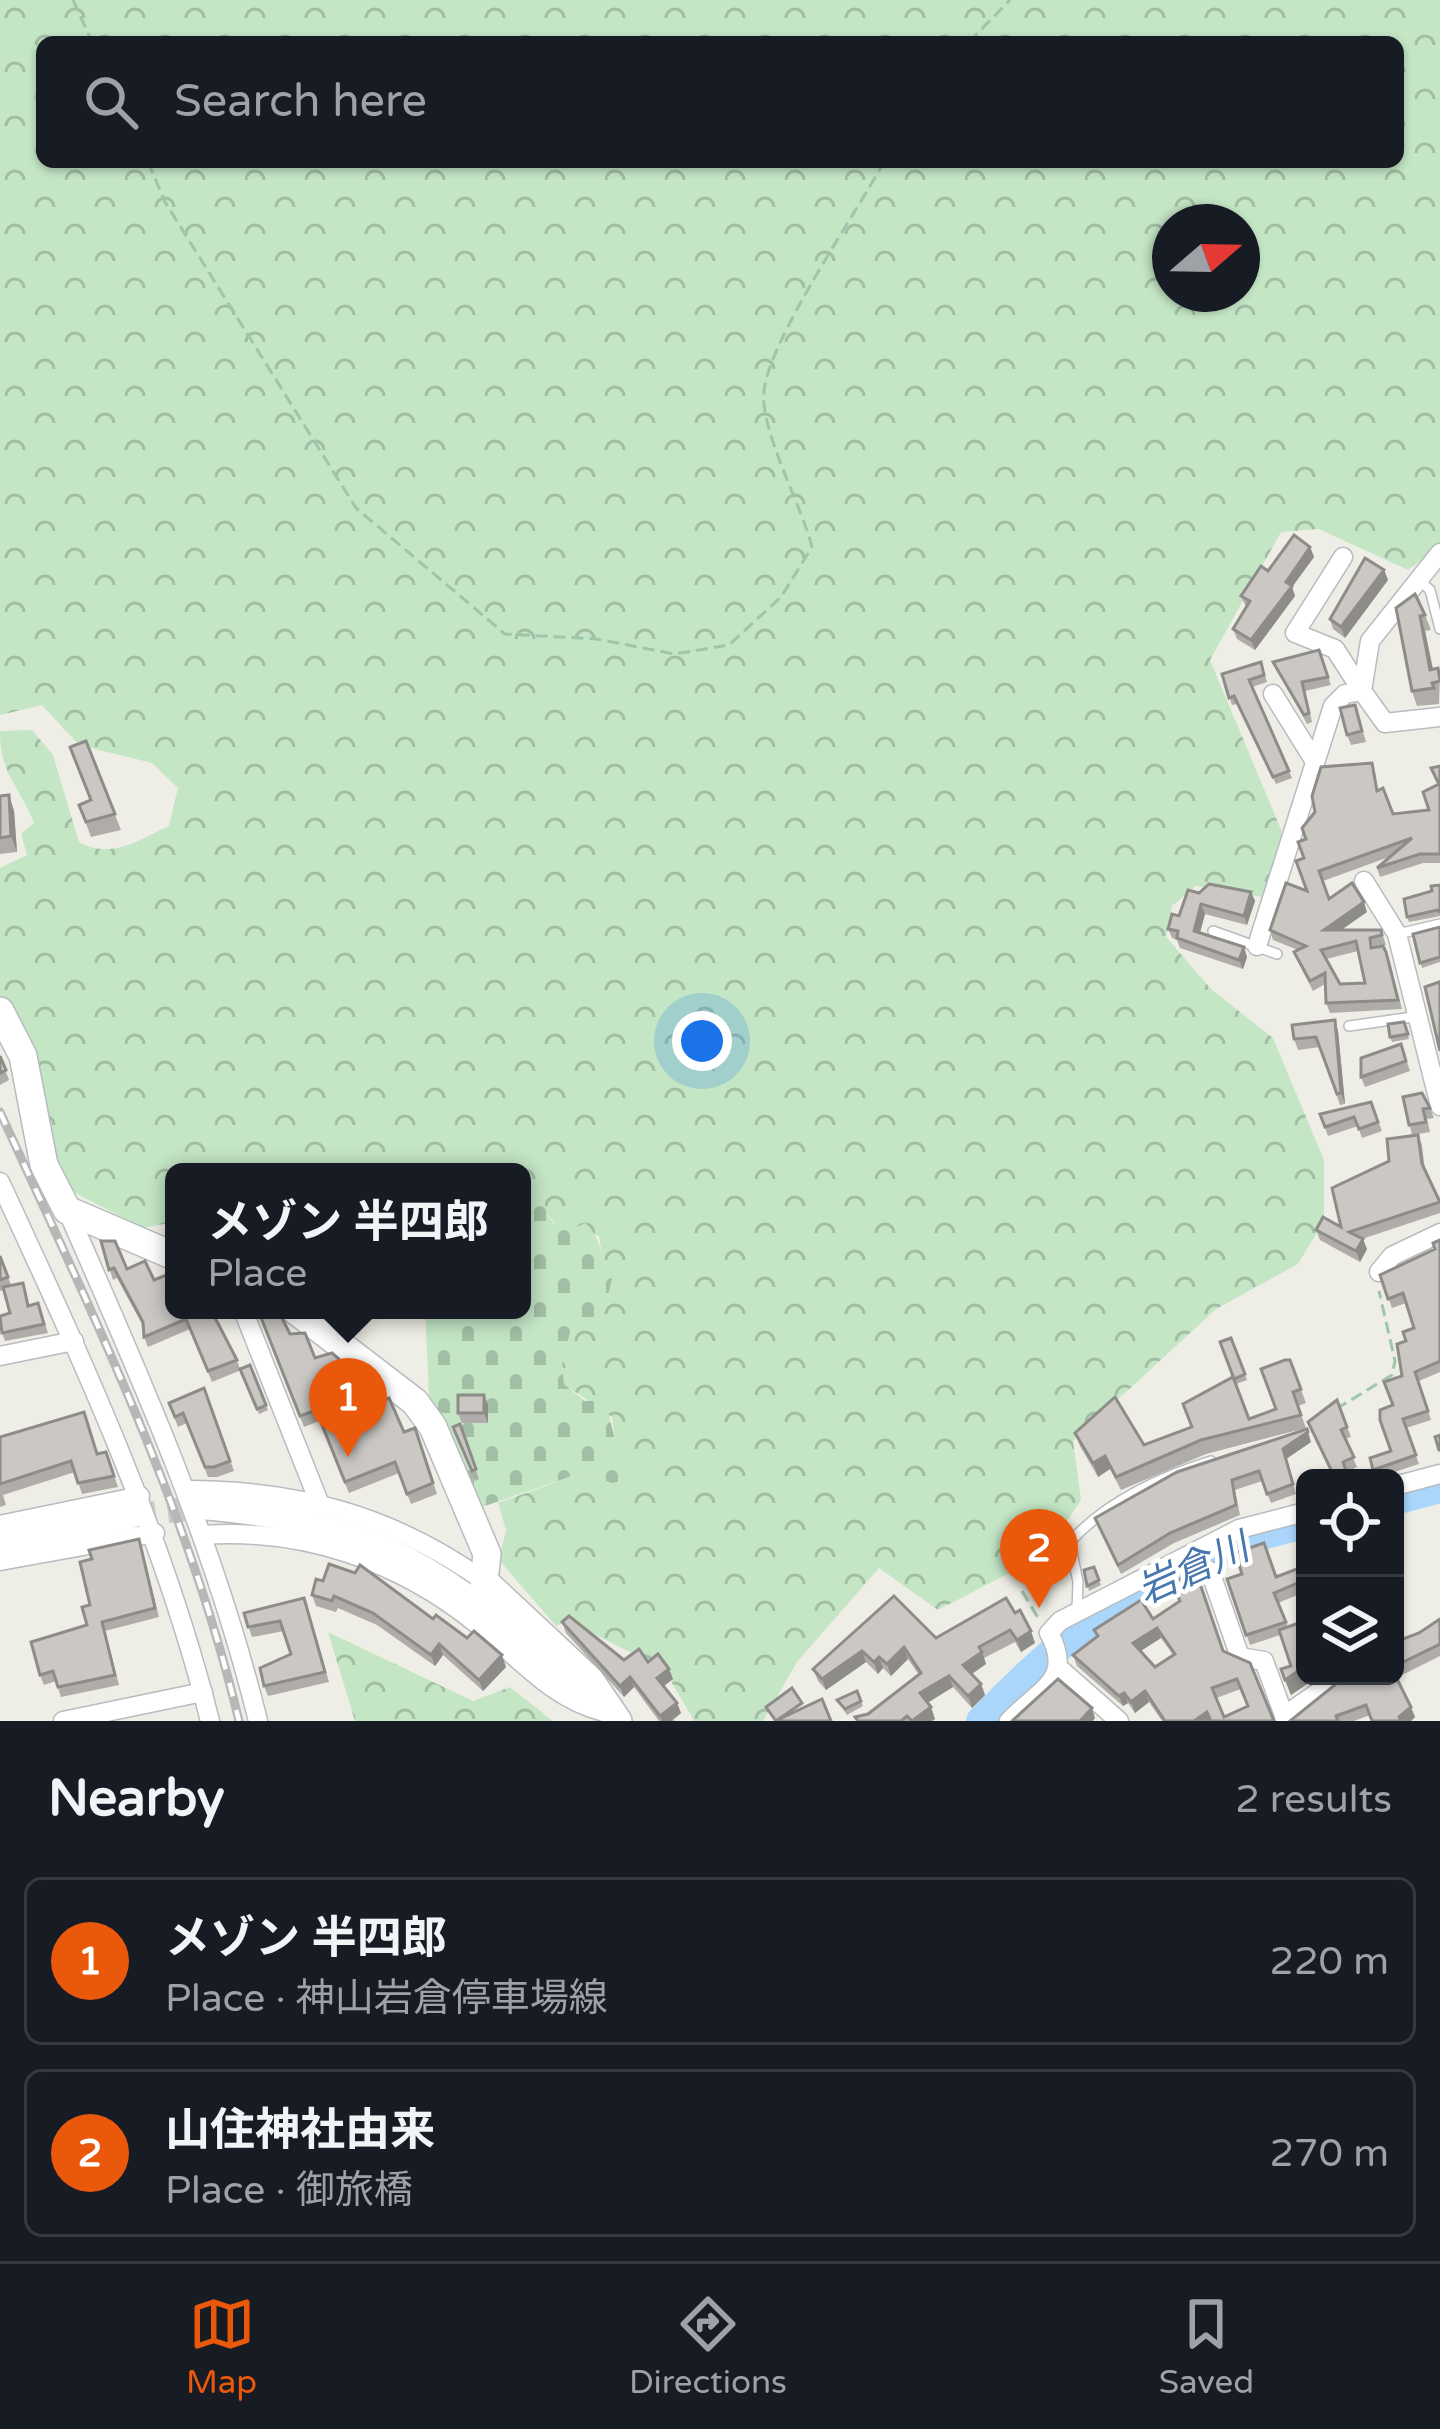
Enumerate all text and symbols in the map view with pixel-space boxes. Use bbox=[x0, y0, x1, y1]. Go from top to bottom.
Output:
search box bbox=[36, 36, 1404, 168]
icon: search bbox=[78, 69, 144, 135]
text: Search here bbox=[174, 75, 427, 129]
north arrow bbox=[1152, 204, 1260, 312]
your location bbox=[672, 1011, 732, 1071]
popup bbox=[165, 1163, 531, 1319]
text: メゾン 半四郎 bbox=[207, 1196, 489, 1250]
text: Place bbox=[207, 1250, 307, 1297]
pin: 1 bbox=[309, 1358, 387, 1457]
map controls bbox=[1296, 1469, 1404, 1685]
button: locate bbox=[1296, 1469, 1404, 1577]
pin: 2 bbox=[1000, 1509, 1078, 1608]
water label: 岩倉川 bbox=[1130, 1522, 1260, 1614]
button: layers bbox=[1296, 1577, 1404, 1685]
text: Nearby bbox=[48, 1768, 225, 1830]
text: 2 results bbox=[1235, 1776, 1392, 1823]
text: メゾン 半四郎 bbox=[165, 1912, 447, 1966]
text: 1 bbox=[78, 1938, 102, 1985]
text: 220 m bbox=[1270, 1938, 1389, 1985]
text: Place · 神山岩倉停車場線 bbox=[165, 1975, 608, 2022]
text: 山住神社由来 bbox=[165, 2104, 435, 2158]
text: 2 bbox=[78, 2130, 102, 2177]
text: 270 m bbox=[1270, 2130, 1389, 2177]
text: Place · 御旅橋 bbox=[165, 2167, 413, 2214]
tab: Map bbox=[186, 2291, 257, 2402]
tab: Directions bbox=[629, 2291, 787, 2402]
tab: Saved bbox=[1159, 2291, 1254, 2402]

